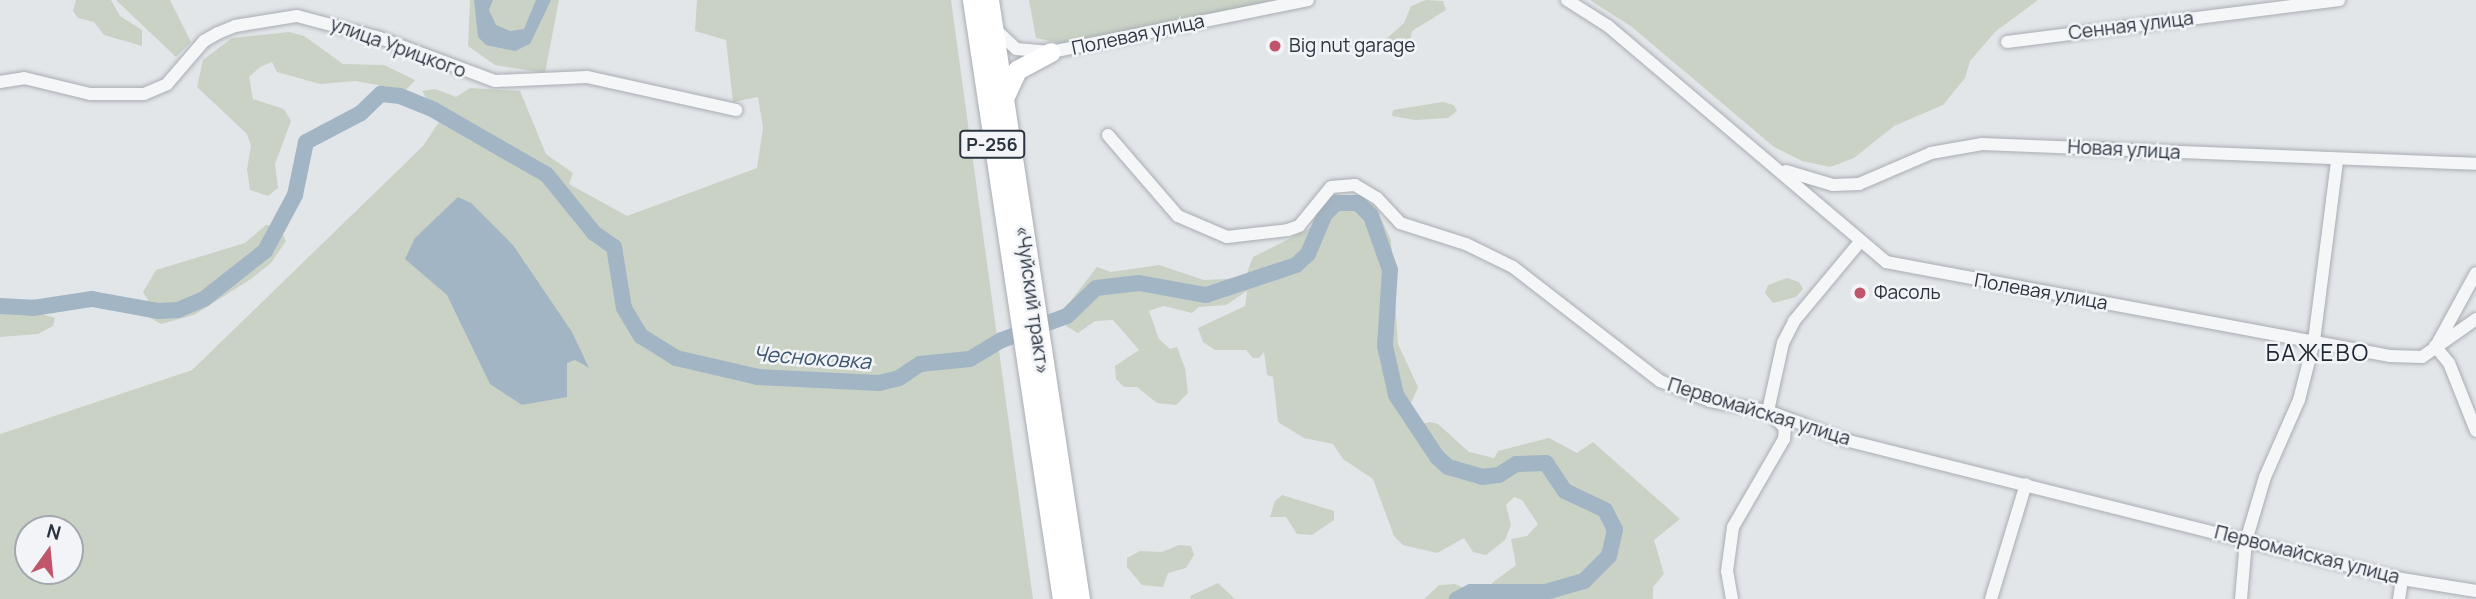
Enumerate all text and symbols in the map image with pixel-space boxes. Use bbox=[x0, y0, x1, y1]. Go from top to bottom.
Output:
street label: Сенная улица bbox=[2067, 7, 2195, 45]
street label: Полевая улица bbox=[1070, 10, 1206, 60]
street label: улица Урицкого bbox=[327, 13, 469, 83]
place label: Big nut garage bbox=[1289, 35, 1415, 57]
marker: Big nut garage bbox=[1267, 38, 1283, 54]
road number: Р-256 bbox=[959, 130, 1025, 159]
street label: Новая улица bbox=[2067, 136, 2181, 164]
street label: «Чуйский тракт» bbox=[1010, 224, 1054, 376]
street label: Полевая улица bbox=[1972, 269, 2110, 315]
place label: Фасоль bbox=[1874, 282, 1941, 304]
marker: Фасоль bbox=[1852, 285, 1868, 301]
district label: БАЖЕВО bbox=[2267, 338, 2369, 366]
water label: Чесноковка bbox=[752, 340, 872, 374]
street label: Первомайская улица bbox=[1665, 373, 1853, 451]
north arrow bbox=[14, 515, 84, 585]
text: N bbox=[44, 517, 64, 546]
street label: Первомайская улица bbox=[2212, 521, 2402, 589]

